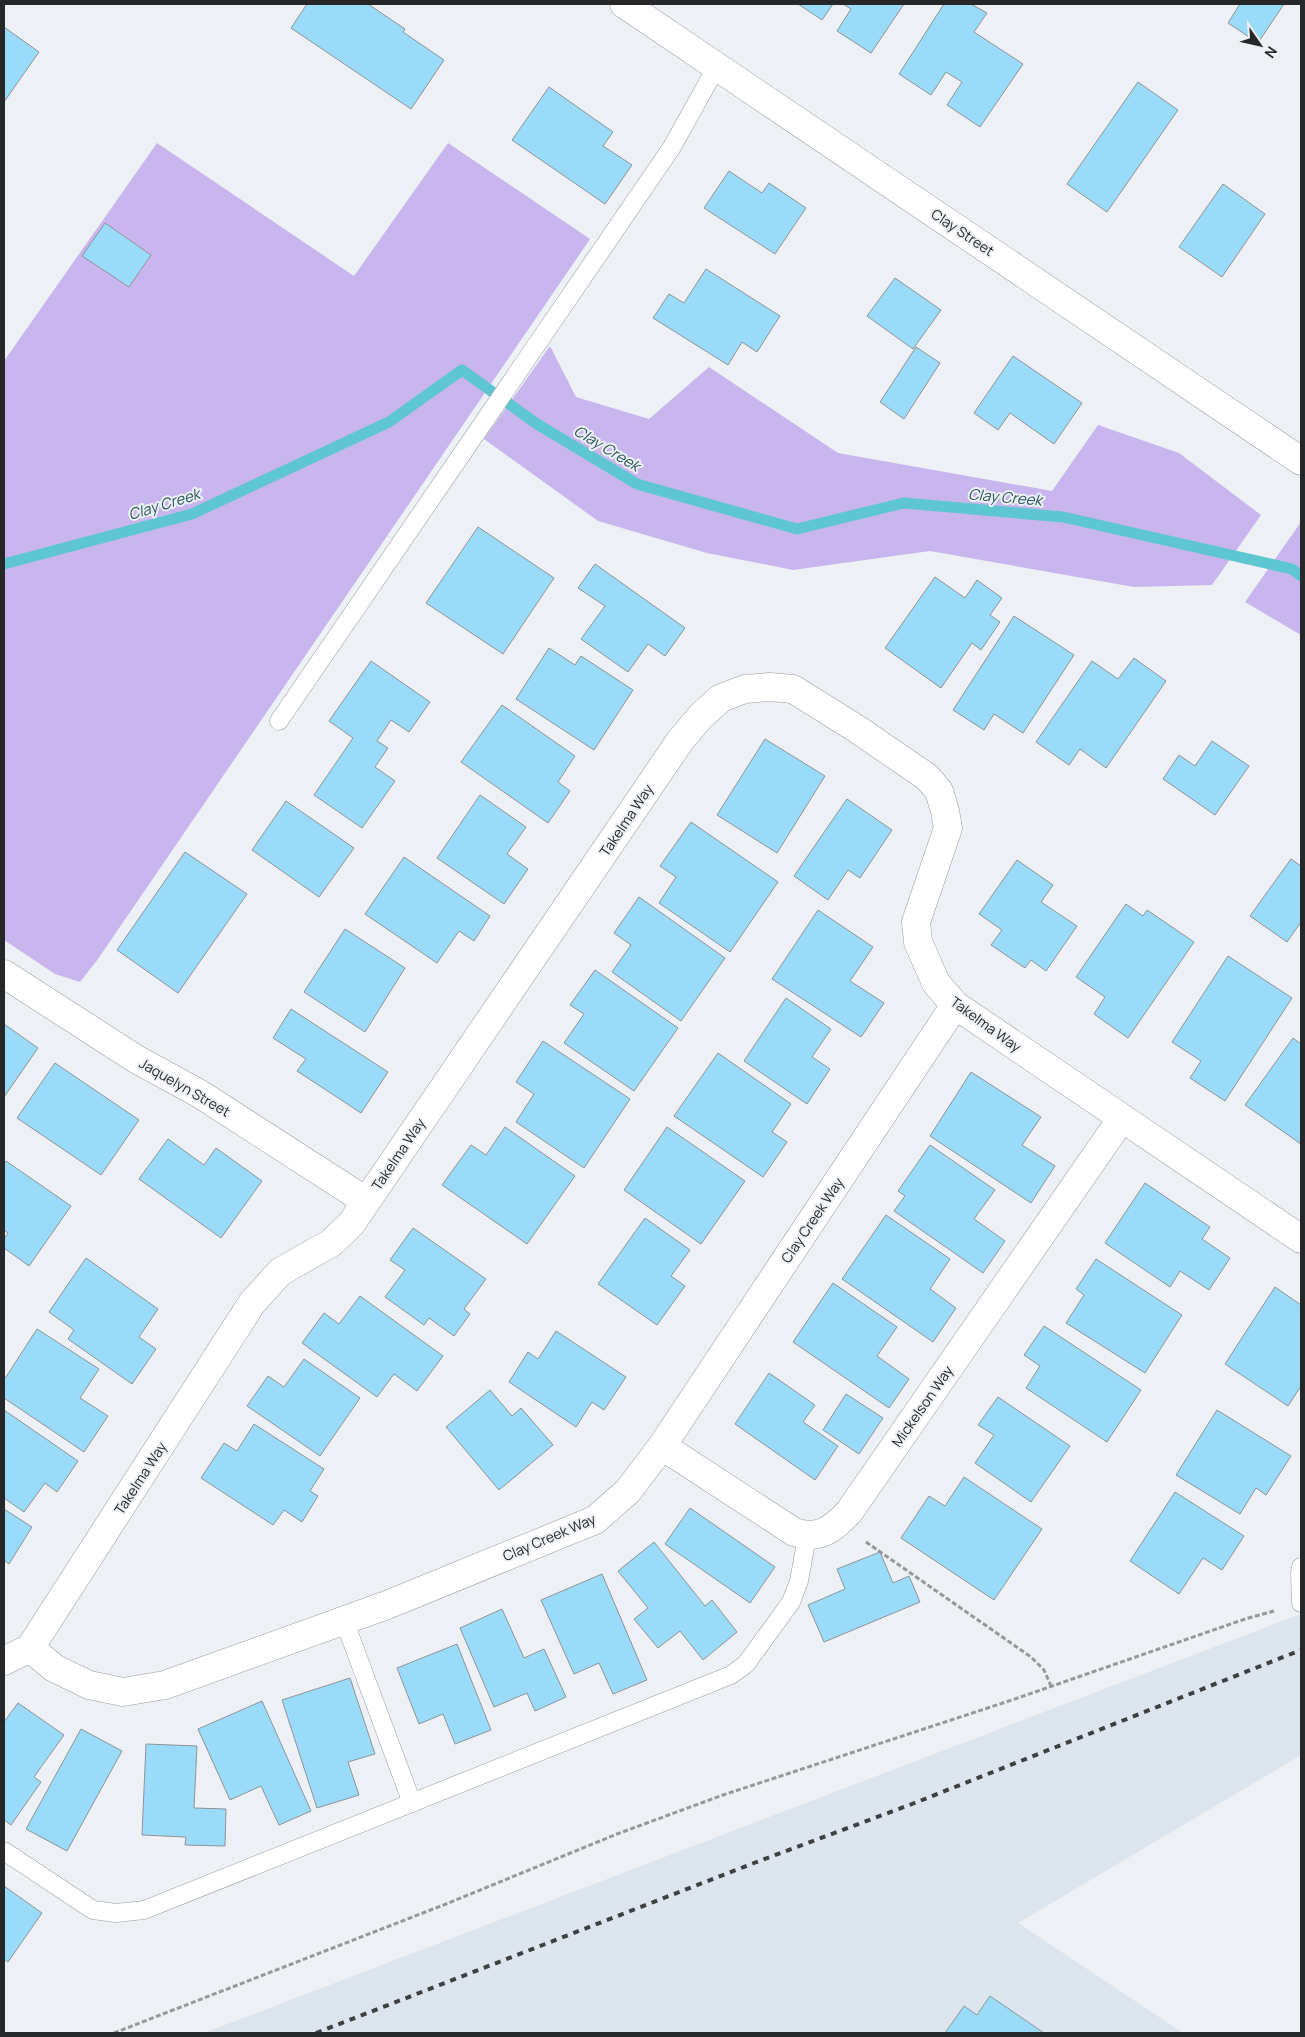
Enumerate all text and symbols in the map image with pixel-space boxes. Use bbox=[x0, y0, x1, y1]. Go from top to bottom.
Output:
north arrow bbox=[1235, 20, 1285, 70]
text: N bbox=[1261, 43, 1282, 62]
street label: Clay Street bbox=[928, 204, 998, 260]
water label: Clay Creek bbox=[570, 420, 646, 477]
water label: Clay Creek bbox=[126, 482, 205, 525]
water label: Clay Creek bbox=[967, 483, 1045, 511]
street label: Takelma Way bbox=[595, 780, 657, 860]
street label: Takelma Way bbox=[947, 992, 1026, 1056]
street label: Jaquelyn Street bbox=[136, 1053, 234, 1121]
street label: Takelma Way bbox=[367, 1114, 429, 1194]
street label: Clay Creek Way bbox=[776, 1173, 848, 1266]
street label: Mickelson Way bbox=[887, 1361, 957, 1450]
street label: Takelma Way bbox=[109, 1437, 171, 1518]
street label: Clay Creek Way bbox=[500, 1509, 599, 1565]

